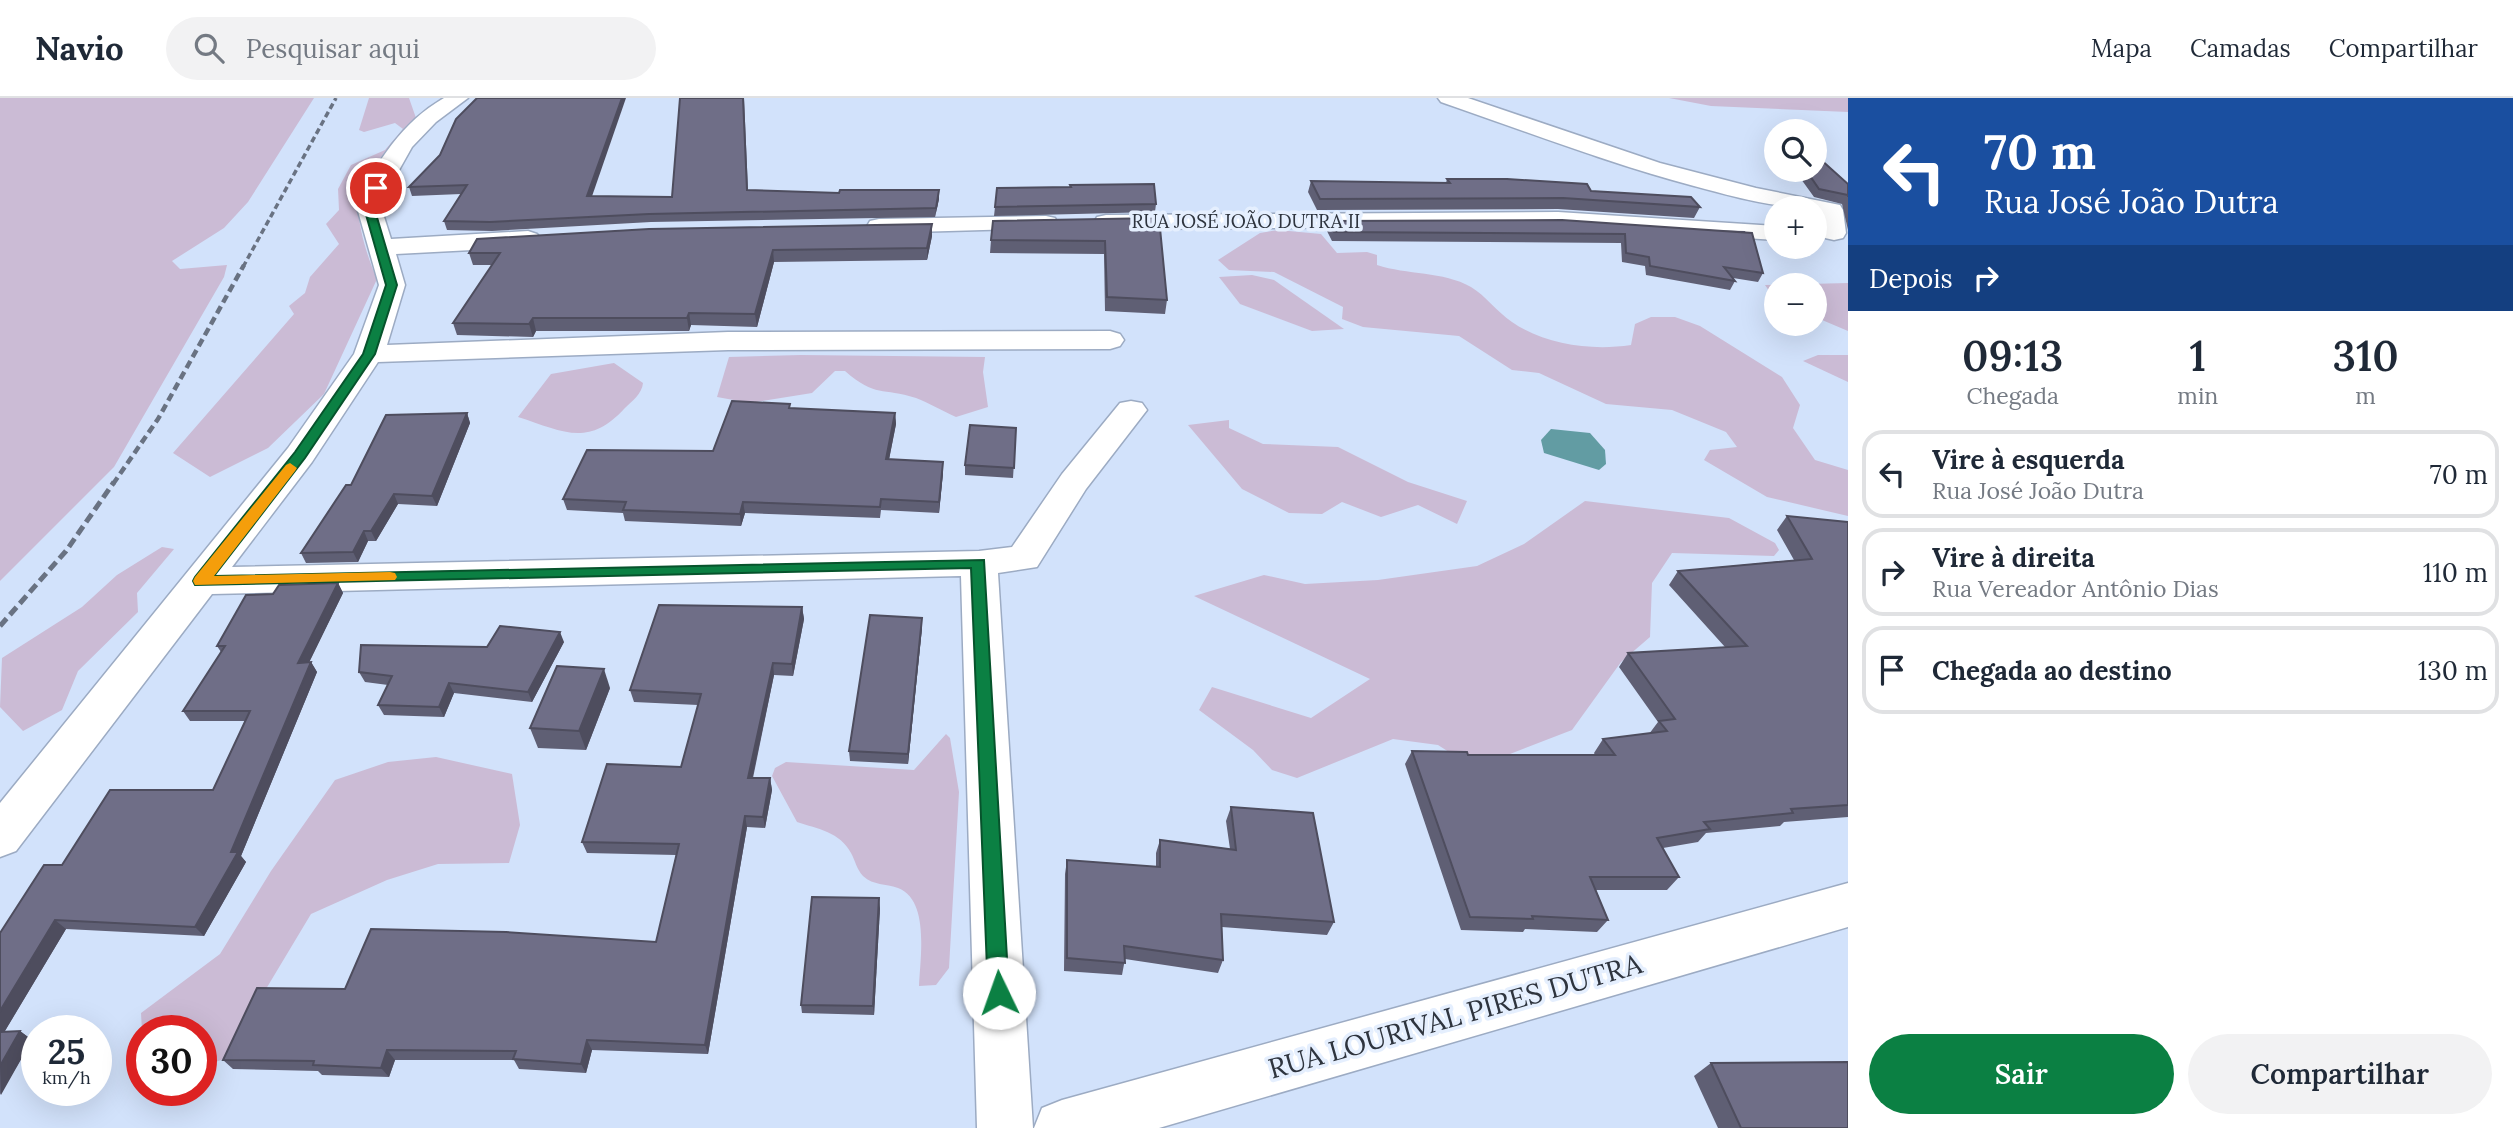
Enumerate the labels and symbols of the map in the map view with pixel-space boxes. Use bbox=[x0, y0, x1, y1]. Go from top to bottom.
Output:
pin bbox=[346, 158, 406, 218]
street label: RUA JOSÉ JOÃO DUTRA II bbox=[1132, 209, 1360, 233]
street label: RUA LOURIVAL PIRES DUTRA bbox=[1264, 945, 1647, 1087]
position arrow bbox=[962, 956, 1036, 1030]
speed limit sign: 30 bbox=[126, 1015, 217, 1106]

